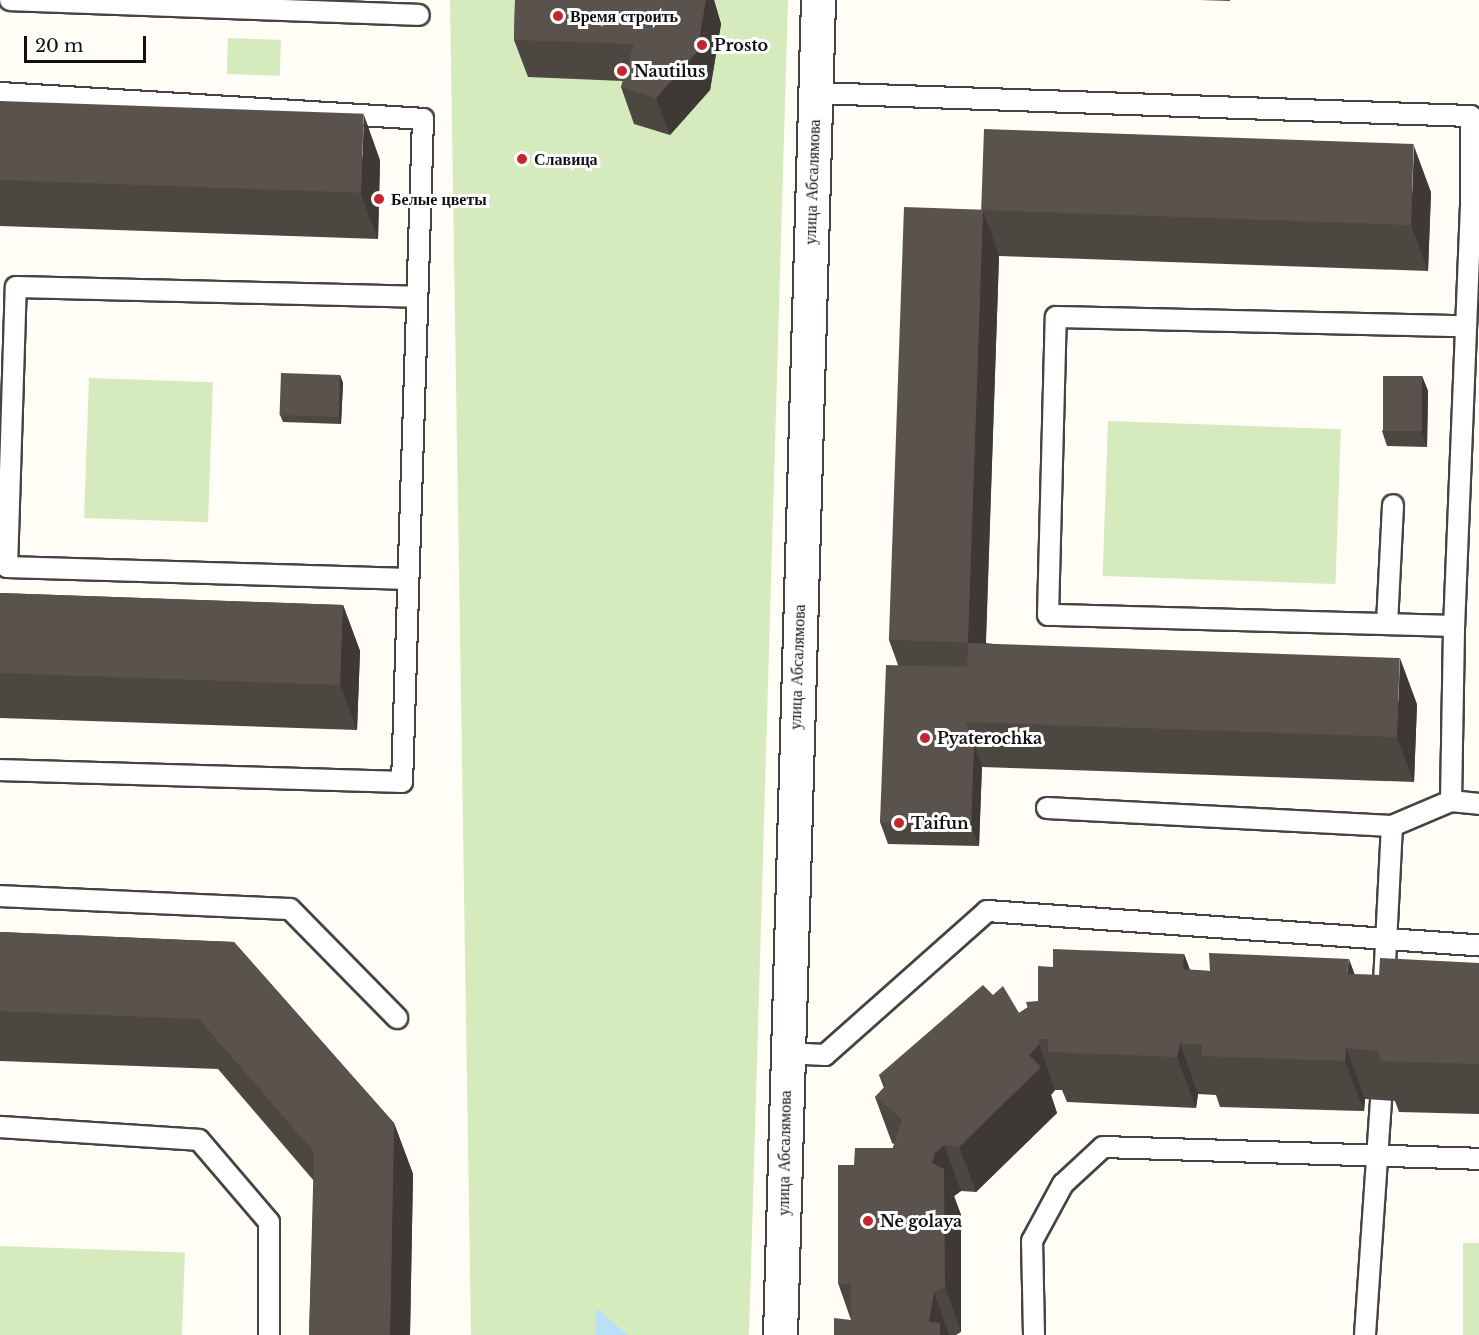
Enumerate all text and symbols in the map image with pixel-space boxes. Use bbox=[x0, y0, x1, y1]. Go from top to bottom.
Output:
place label: Время строить bbox=[570, 6, 678, 26]
marker: Время строить bbox=[551, 9, 565, 23]
scale bar bbox=[27, 24, 148, 62]
text: 20 m bbox=[35, 35, 83, 57]
place label: Prosto bbox=[714, 35, 768, 55]
marker: Prosto bbox=[695, 38, 709, 52]
place label: Nautilus bbox=[634, 61, 705, 81]
marker: Nautilus bbox=[615, 64, 629, 78]
street label: улица Абсалямова bbox=[800, 119, 824, 245]
place label: Славица bbox=[534, 149, 598, 169]
marker: Славица bbox=[515, 152, 529, 166]
place label: Белые цветы bbox=[391, 189, 487, 209]
marker: Белые цветы bbox=[372, 192, 386, 206]
street label: улица Абсалямова bbox=[785, 604, 809, 730]
place label: Pyaterochka bbox=[937, 728, 1042, 748]
marker: Pyaterochka bbox=[918, 731, 932, 745]
place label: Taifun bbox=[911, 813, 969, 833]
marker: Taifun bbox=[892, 816, 906, 830]
street label: улица Абсалямова bbox=[773, 1090, 795, 1216]
place label: Ne golaya bbox=[880, 1211, 962, 1231]
marker: Ne golaya bbox=[861, 1214, 875, 1228]

